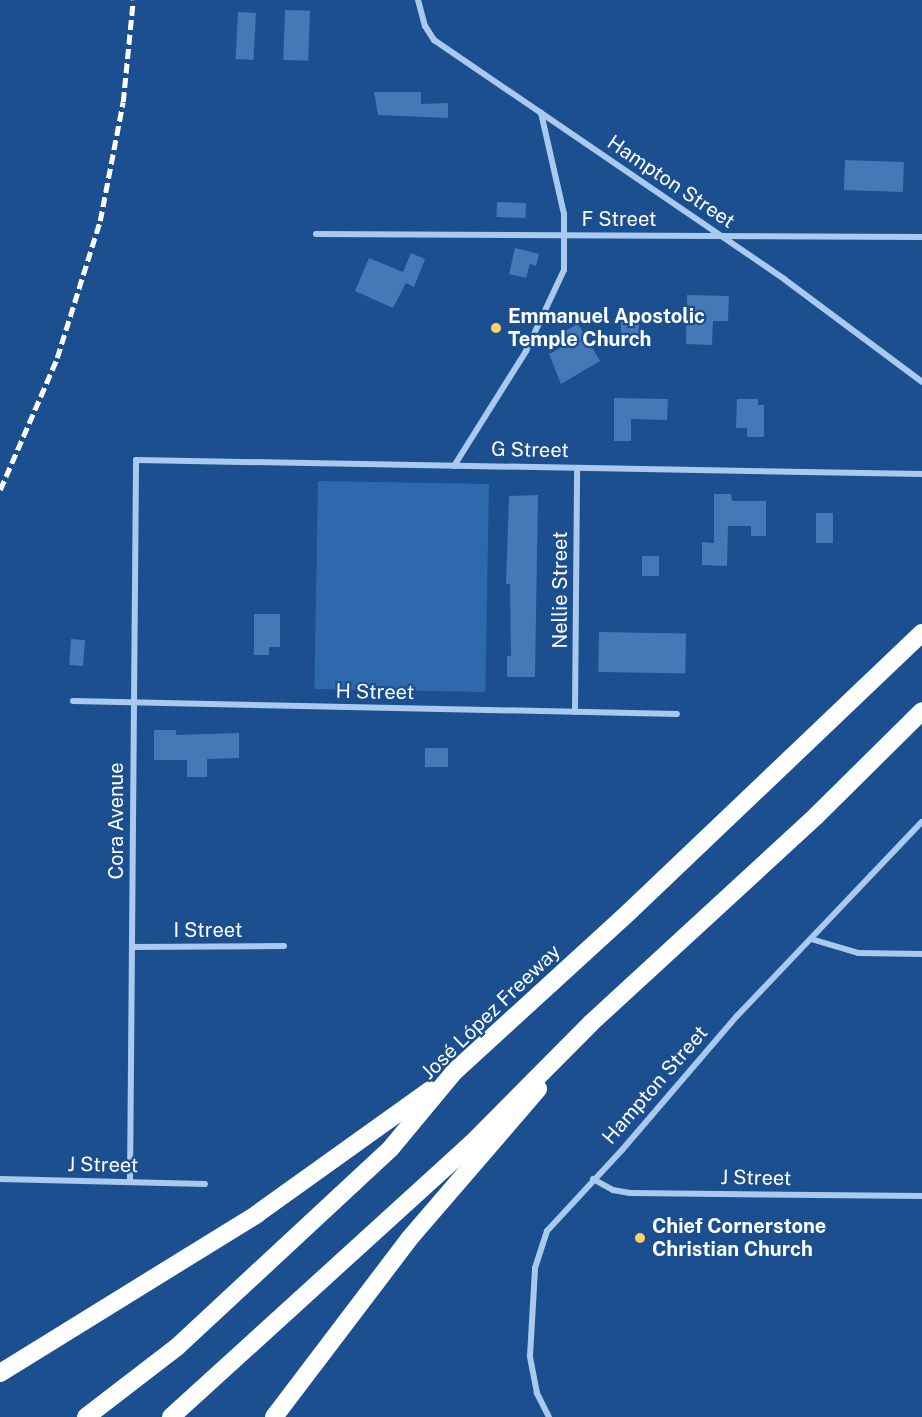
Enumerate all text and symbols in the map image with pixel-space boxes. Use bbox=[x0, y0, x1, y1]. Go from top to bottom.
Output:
street label: Hampton Street bbox=[603, 130, 739, 234]
street label: F Street bbox=[581, 207, 657, 231]
place label: Emmanuel Apostolic Temple Church bbox=[508, 304, 705, 351]
marker: Emmanuel Apostolic Temple Church bbox=[489, 321, 503, 335]
street label: G Street bbox=[491, 437, 569, 463]
street label: Nellie Street bbox=[548, 531, 572, 649]
street label: H Street bbox=[335, 679, 415, 705]
street label: Cora Avenue bbox=[104, 762, 128, 880]
street label: I Street bbox=[174, 918, 242, 942]
street label: José López Freeway bbox=[416, 939, 566, 1085]
street label: Hampton Street bbox=[597, 1021, 713, 1149]
street label: J Street bbox=[67, 1152, 139, 1178]
street label: J Street bbox=[720, 1165, 792, 1191]
place label: Chief Cornerstone Christian Church bbox=[652, 1214, 826, 1261]
marker: Chief Cornerstone Christian Church bbox=[633, 1231, 647, 1245]

